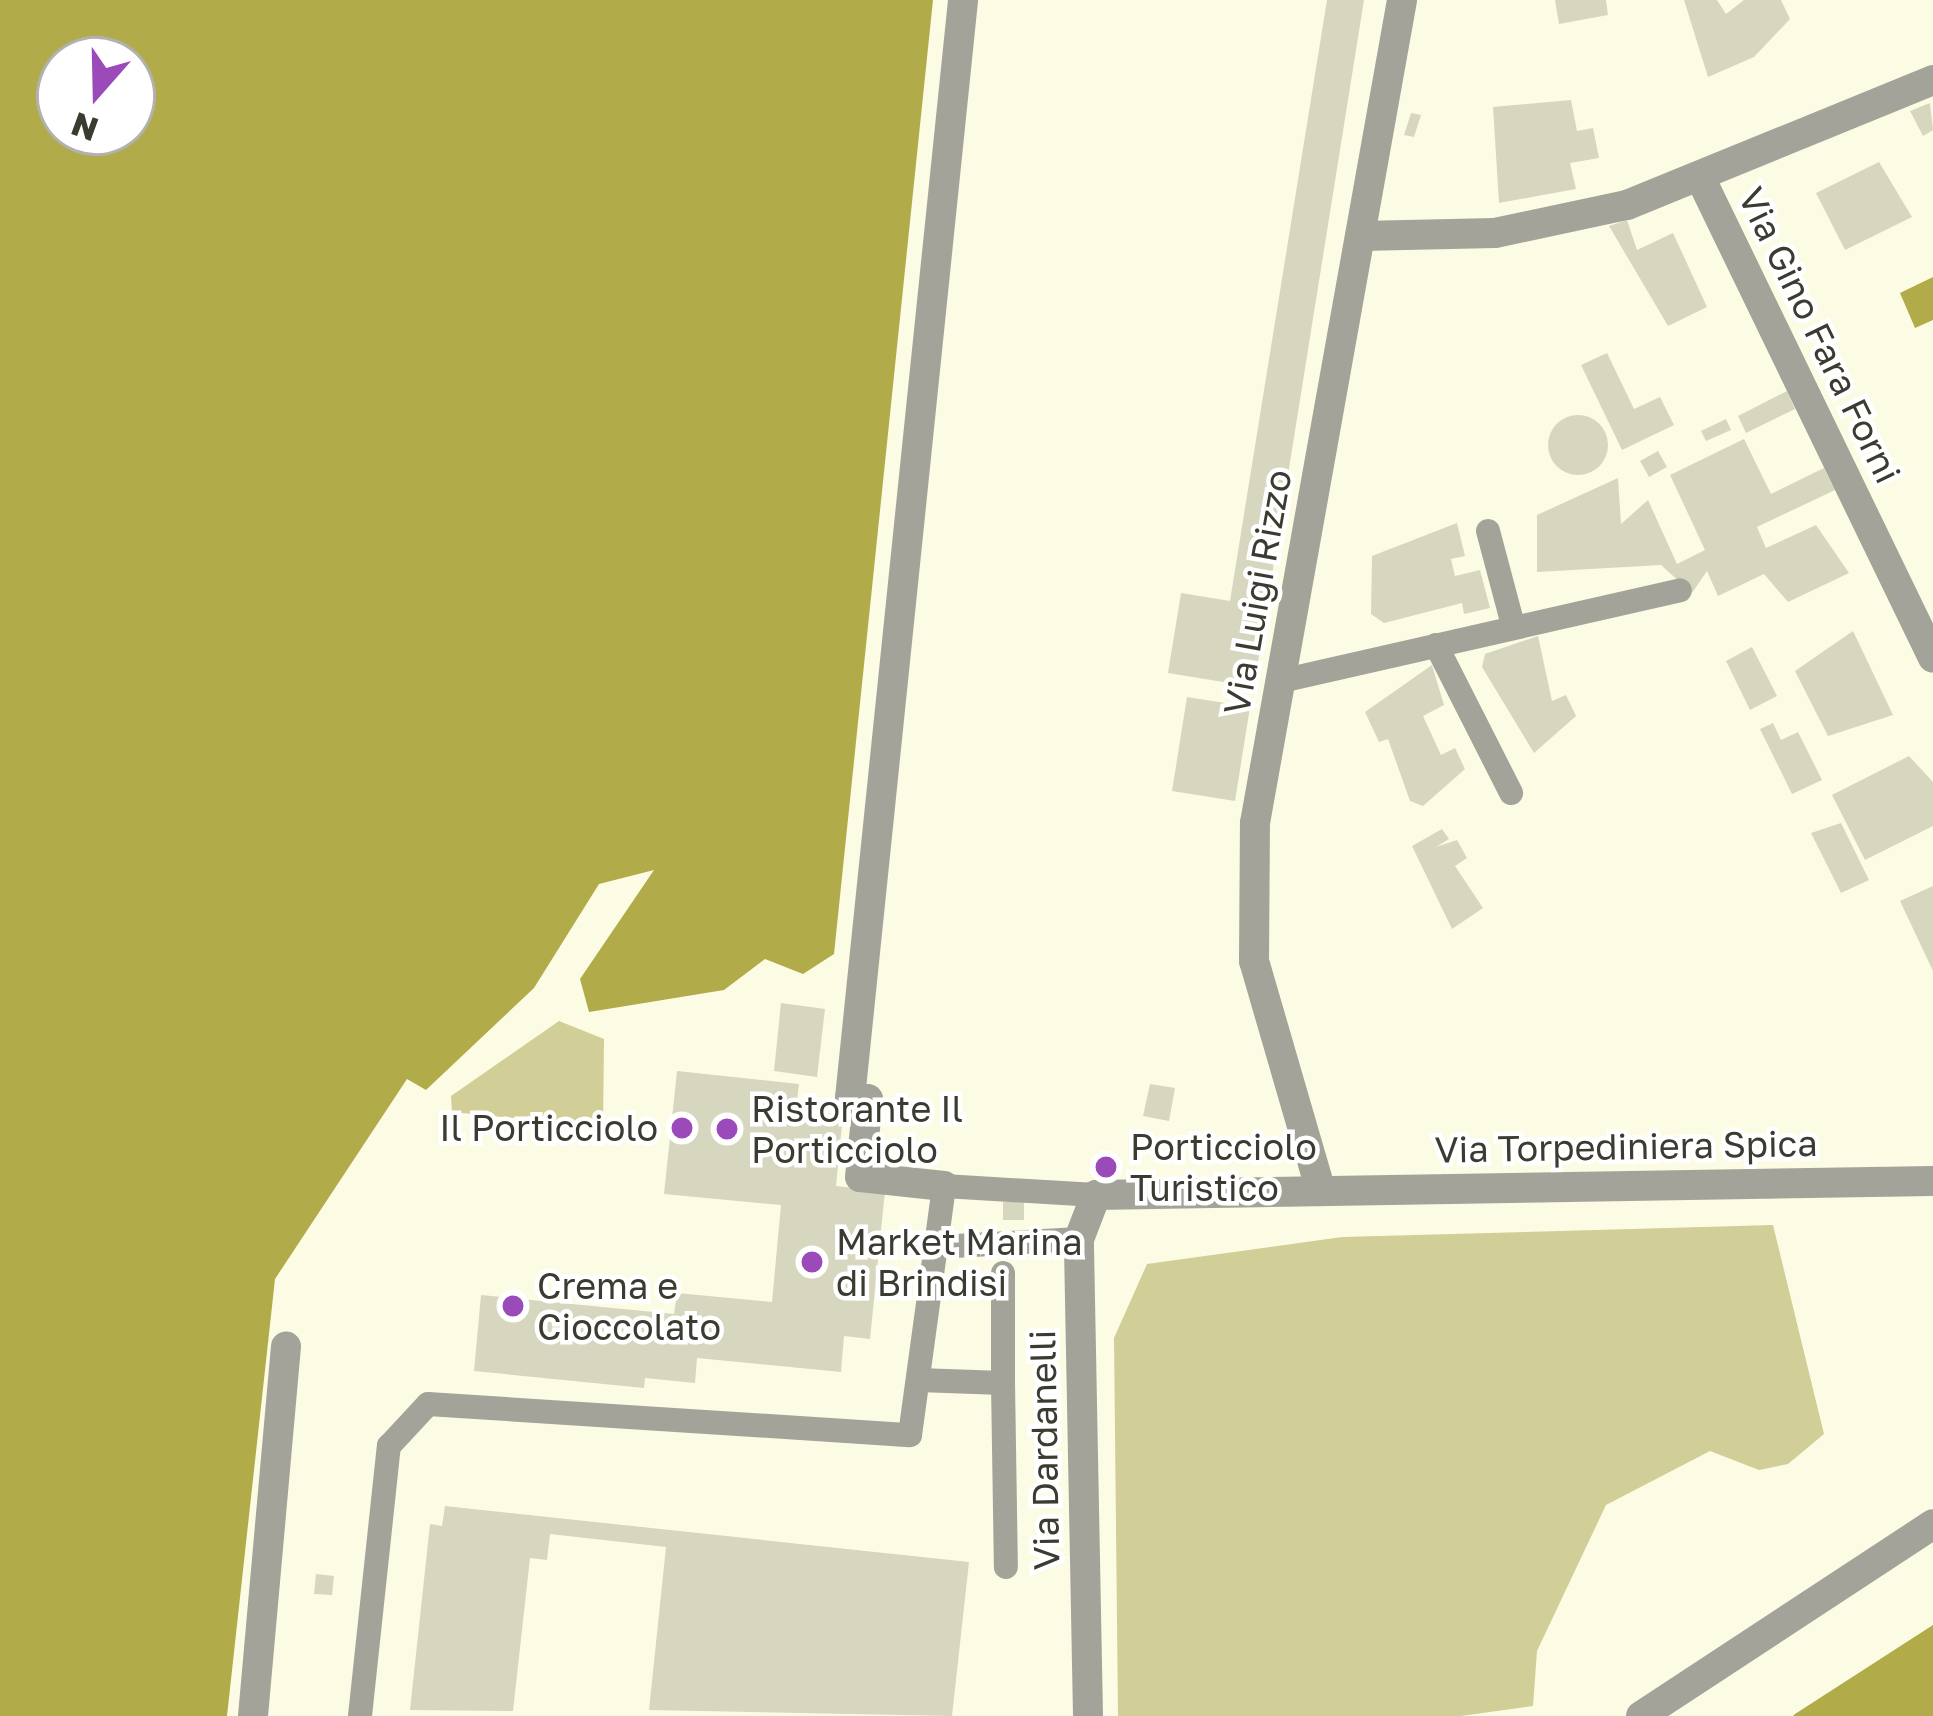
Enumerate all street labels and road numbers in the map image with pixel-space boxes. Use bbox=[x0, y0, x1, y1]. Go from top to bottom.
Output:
street label: Via Gino Fara Forni bbox=[1730, 180, 1910, 490]
street label: Via Luigi Rizzo bbox=[1214, 466, 1300, 718]
street label: Via Torpediniera Spica bbox=[1434, 1121, 1818, 1171]
street label: Via Dardanelli bbox=[1020, 1329, 1068, 1571]

